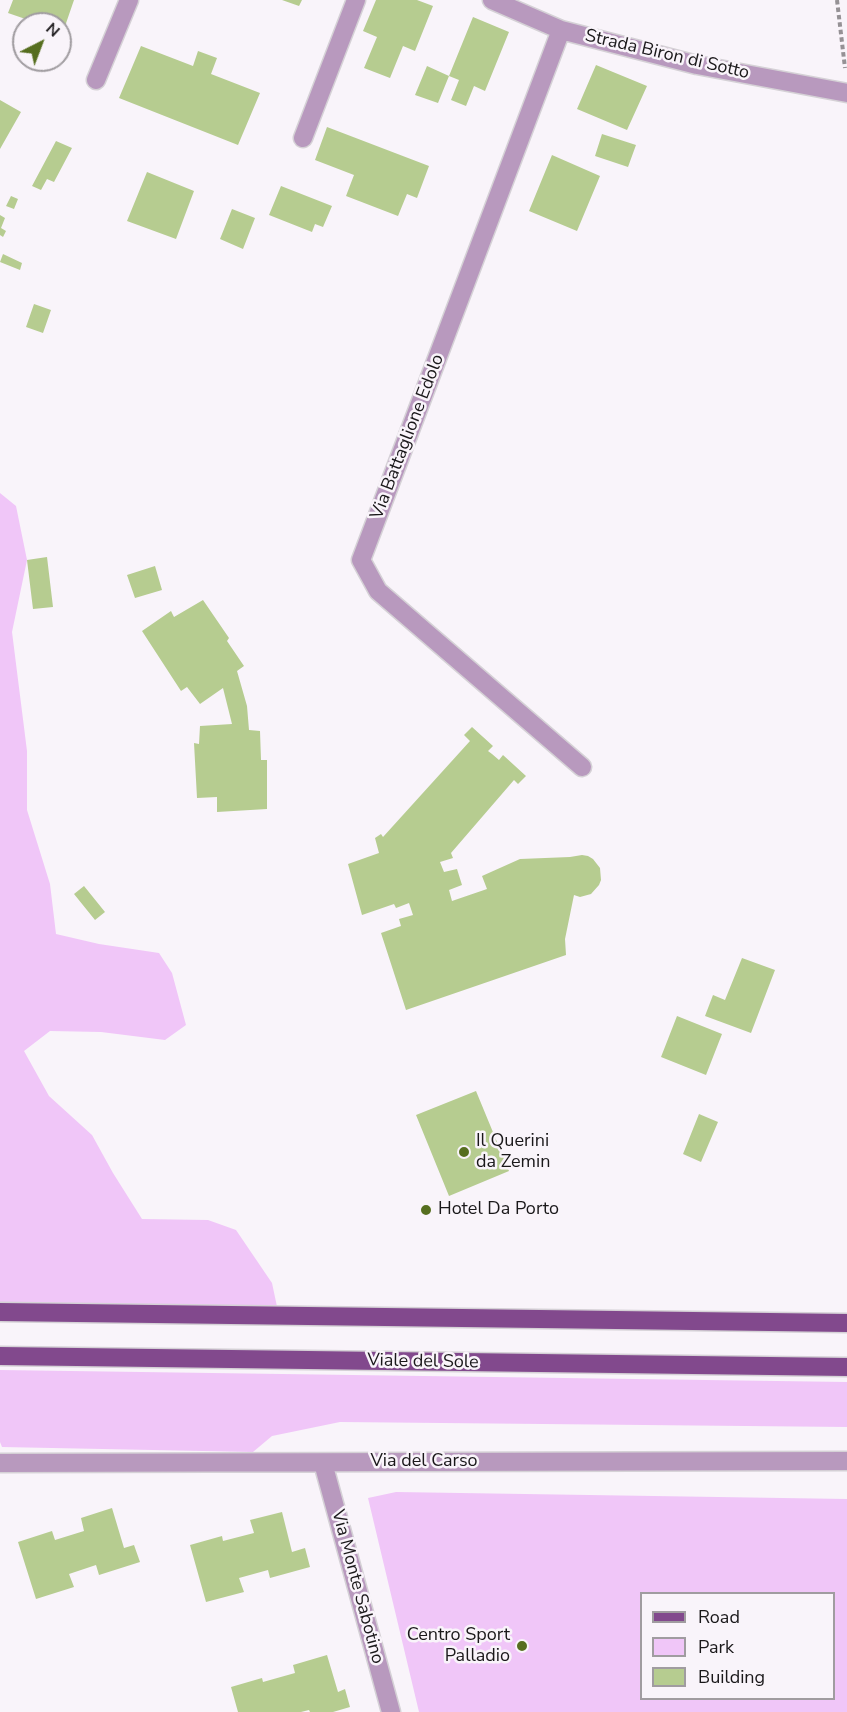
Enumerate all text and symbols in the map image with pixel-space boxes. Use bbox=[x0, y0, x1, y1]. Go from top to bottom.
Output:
north arrow bbox=[12, 12, 72, 72]
text: N bbox=[41, 18, 65, 42]
street label: Strada Biron di Sotto bbox=[583, 26, 751, 84]
street label: Via Battaglione Edolo bbox=[367, 351, 449, 523]
place label: Il Querini da Zemin bbox=[476, 1131, 550, 1174]
marker: Il Querini da Zemin bbox=[457, 1145, 471, 1159]
place label: Hotel Da Porto bbox=[438, 1199, 559, 1221]
marker: Hotel Da Porto bbox=[419, 1203, 433, 1217]
street label: Viale del Sole bbox=[367, 1350, 479, 1374]
street label: Via del Carso bbox=[370, 1451, 478, 1473]
street label: Via Monte Sabotino bbox=[326, 1508, 388, 1666]
legend bbox=[640, 1592, 835, 1700]
text: Road bbox=[698, 1605, 740, 1629]
place label: Centro Sport Palladio bbox=[407, 1625, 510, 1668]
text: Park bbox=[698, 1635, 734, 1659]
marker: Centro Sport Palladio bbox=[515, 1639, 529, 1653]
text: Building bbox=[698, 1665, 765, 1689]

